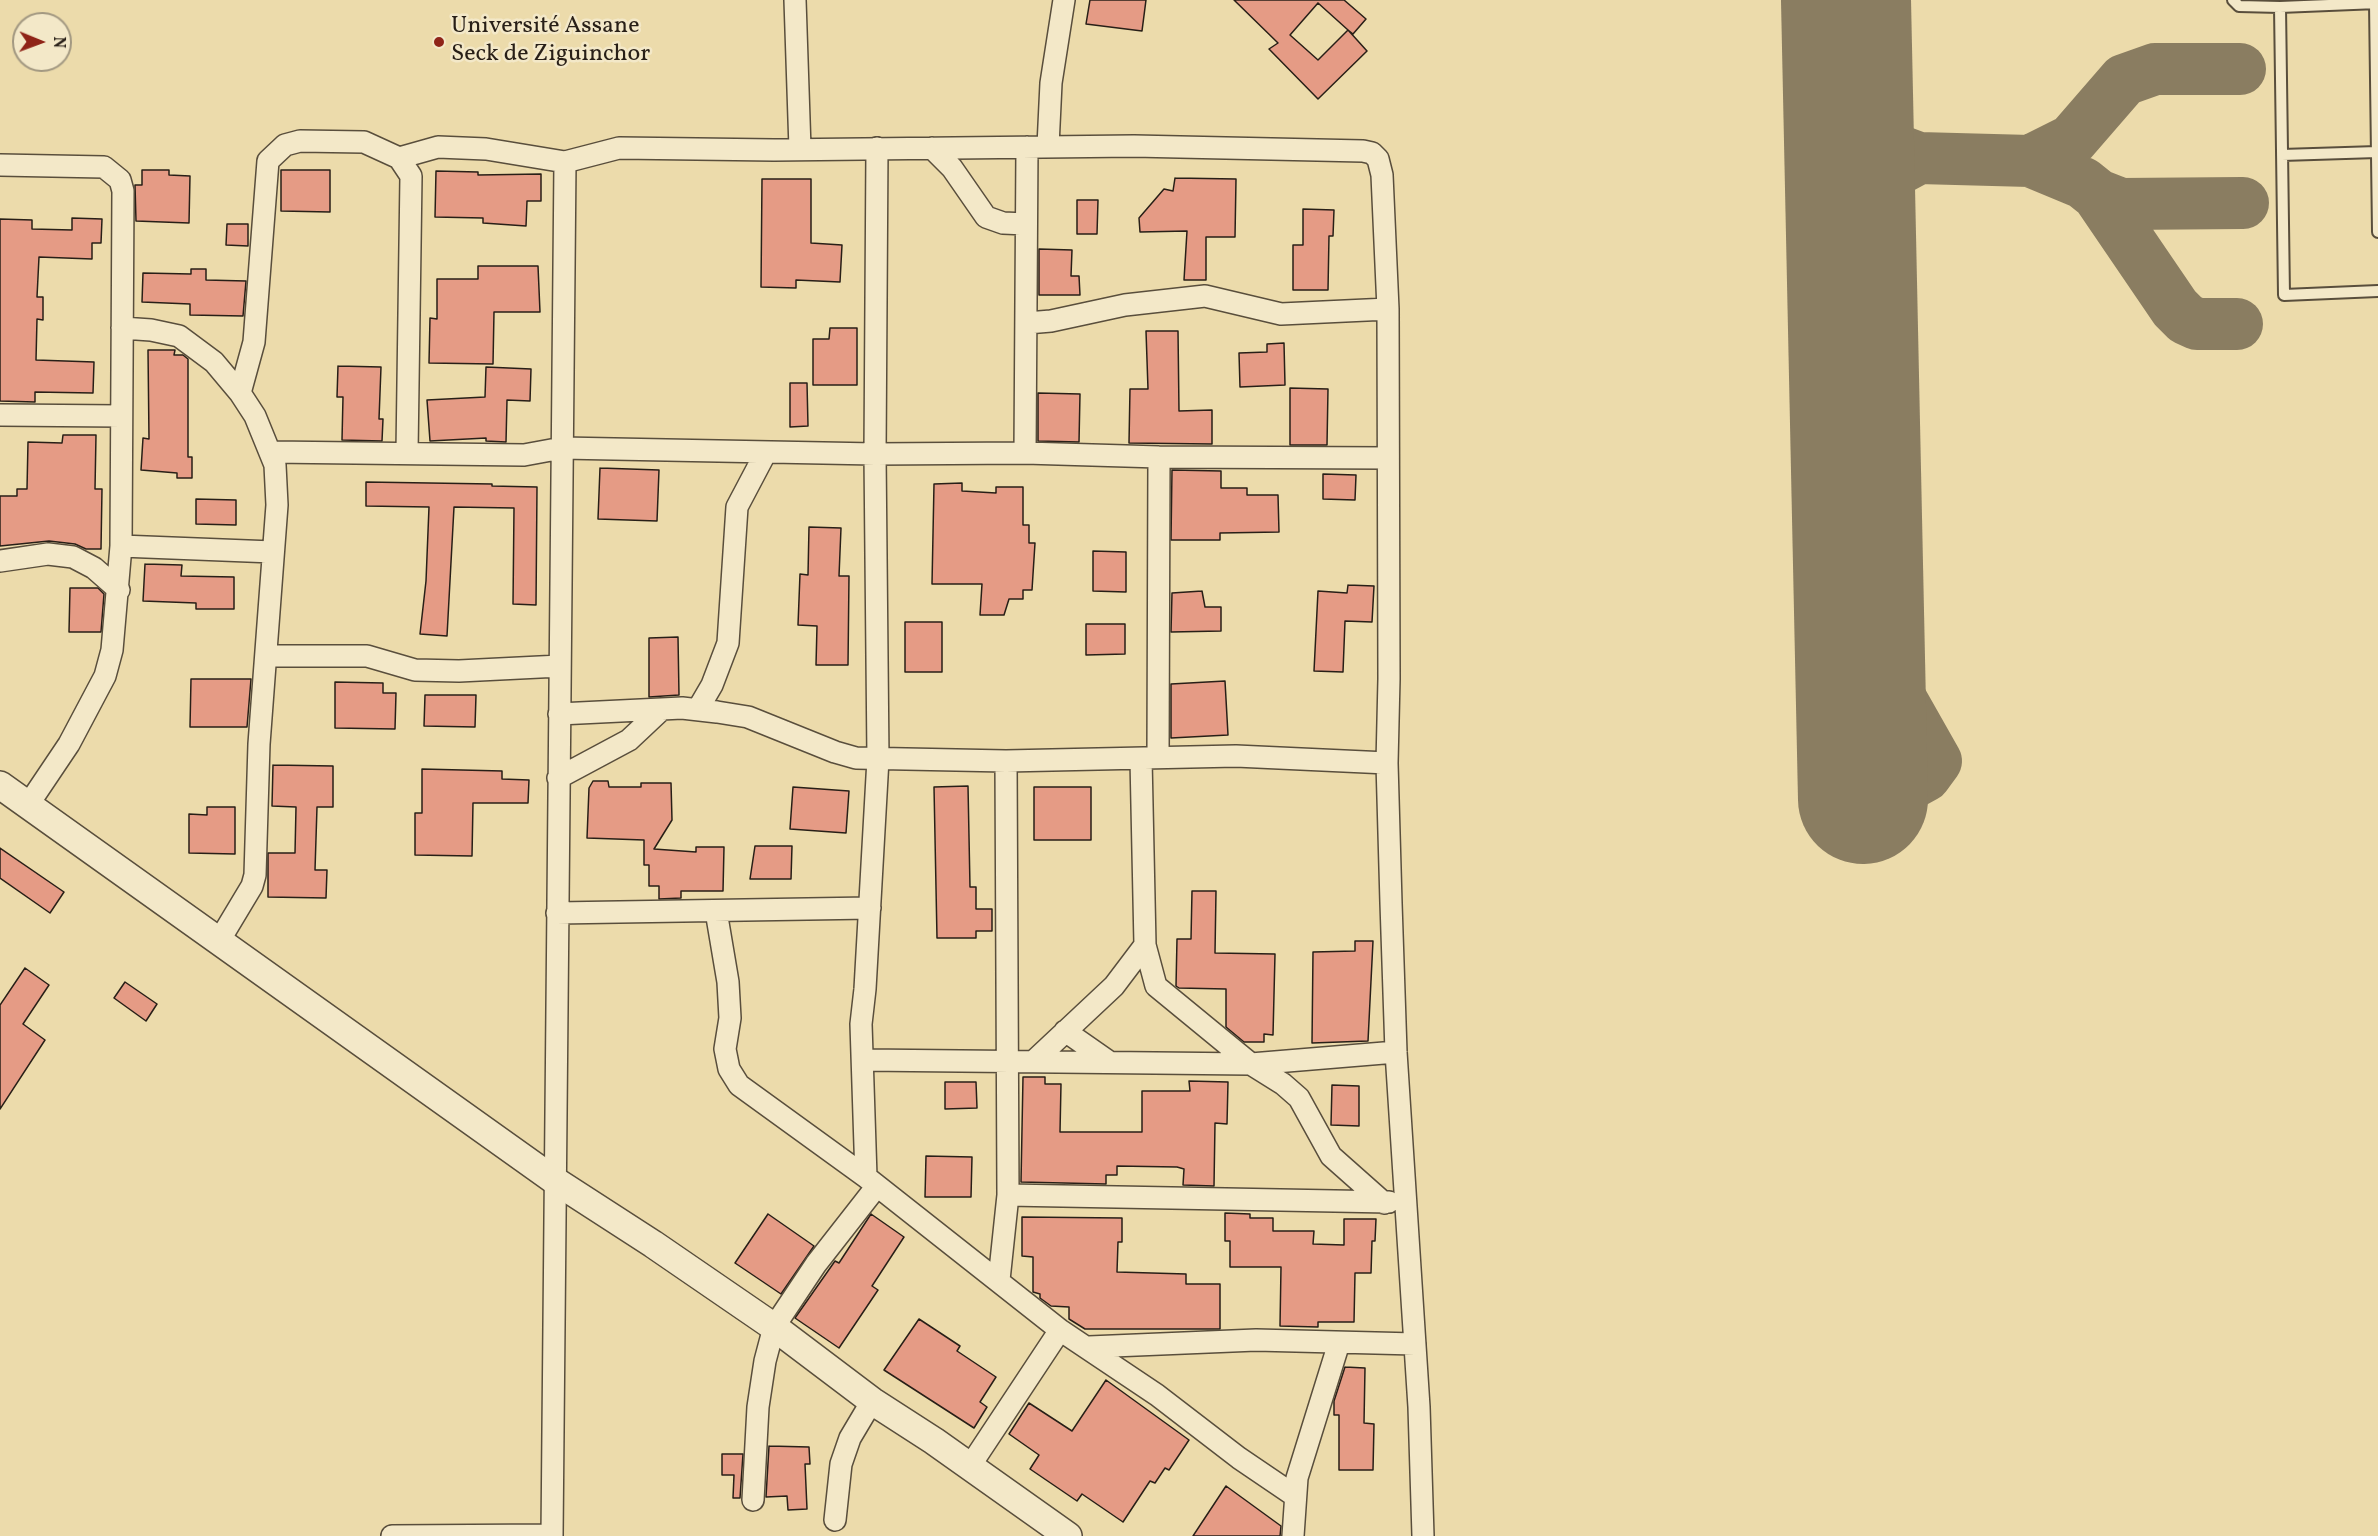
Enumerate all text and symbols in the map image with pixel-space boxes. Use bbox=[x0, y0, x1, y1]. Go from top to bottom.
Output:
north arrow bbox=[12, 12, 72, 72]
place label: Université Assane Seck de Ziguinchor bbox=[451, 14, 650, 70]
marker: Université Assane Seck de Ziguinchor bbox=[432, 35, 446, 49]
text: N bbox=[47, 36, 69, 48]

